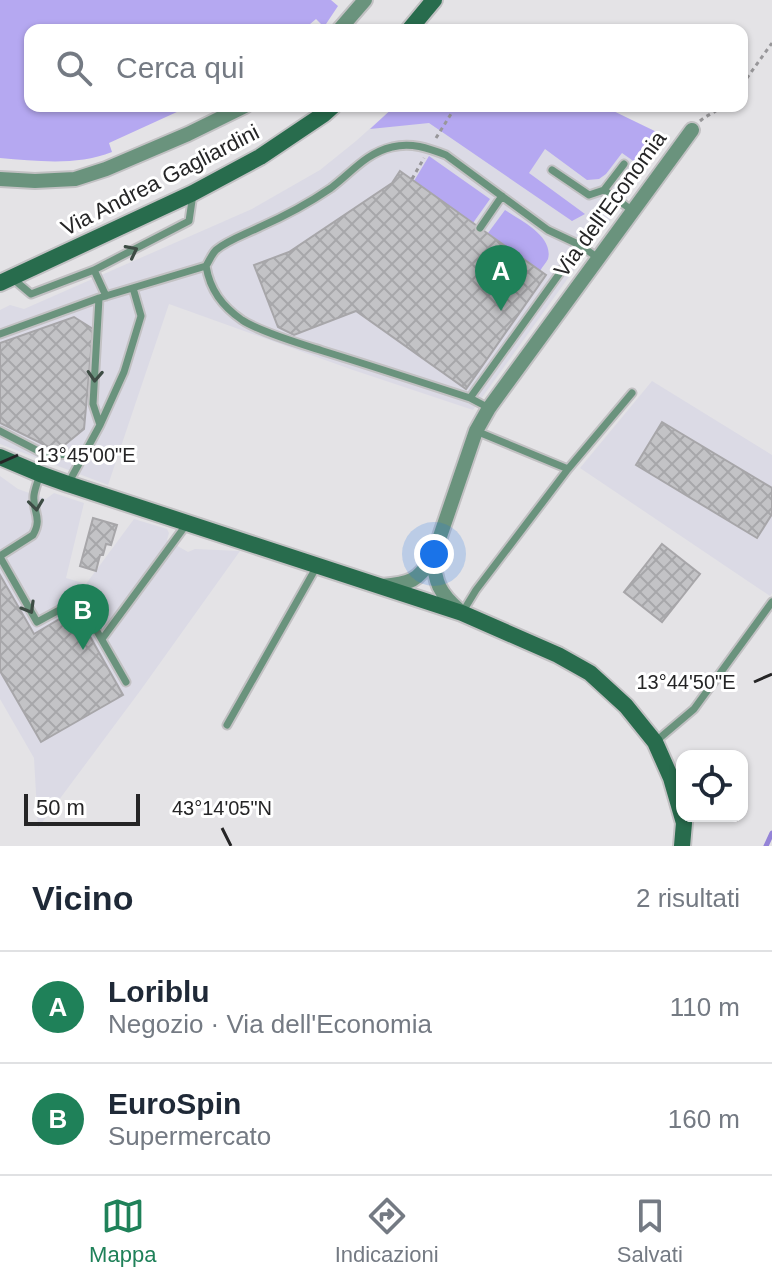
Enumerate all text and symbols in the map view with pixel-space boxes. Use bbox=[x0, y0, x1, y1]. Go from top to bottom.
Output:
search box bbox=[24, 24, 748, 112]
icon: search bbox=[52, 46, 96, 90]
text: Cerca qui bbox=[116, 51, 244, 84]
street label: Via Andrea Gagliardini bbox=[57, 119, 263, 241]
street label: Via dell'Economia bbox=[549, 126, 672, 282]
one-way arrow bbox=[123, 245, 138, 260]
pin: A bbox=[475, 245, 527, 311]
one-way arrow bbox=[87, 370, 104, 383]
text: 13°45'00"E bbox=[37, 444, 136, 466]
one-way arrow bbox=[28, 499, 45, 512]
your location bbox=[414, 534, 454, 574]
pin: B bbox=[57, 584, 109, 650]
one-way arrow bbox=[19, 599, 35, 613]
text: 13°44'50"E bbox=[637, 671, 736, 693]
map controls bbox=[676, 750, 748, 822]
button: locate bbox=[676, 750, 748, 822]
scale bar bbox=[24, 790, 140, 826]
text: 50 m bbox=[36, 795, 85, 820]
text: 43°14'05"N bbox=[172, 797, 272, 819]
text: Vicino bbox=[32, 879, 133, 917]
text: 2 risultati bbox=[636, 883, 740, 913]
text: Loriblu bbox=[108, 975, 210, 1008]
text: A bbox=[49, 992, 67, 1022]
text: 110 m bbox=[670, 992, 740, 1022]
text: Negozio · Via dell'Economia bbox=[108, 1009, 432, 1039]
text: EuroSpin bbox=[108, 1087, 241, 1120]
text: B bbox=[49, 1104, 67, 1134]
text: 160 m bbox=[668, 1104, 740, 1134]
text: Supermercato bbox=[108, 1121, 271, 1151]
tab: Mappa bbox=[89, 1194, 156, 1268]
tab: Indicazioni bbox=[335, 1194, 439, 1268]
tab: Salvati bbox=[617, 1194, 683, 1268]

